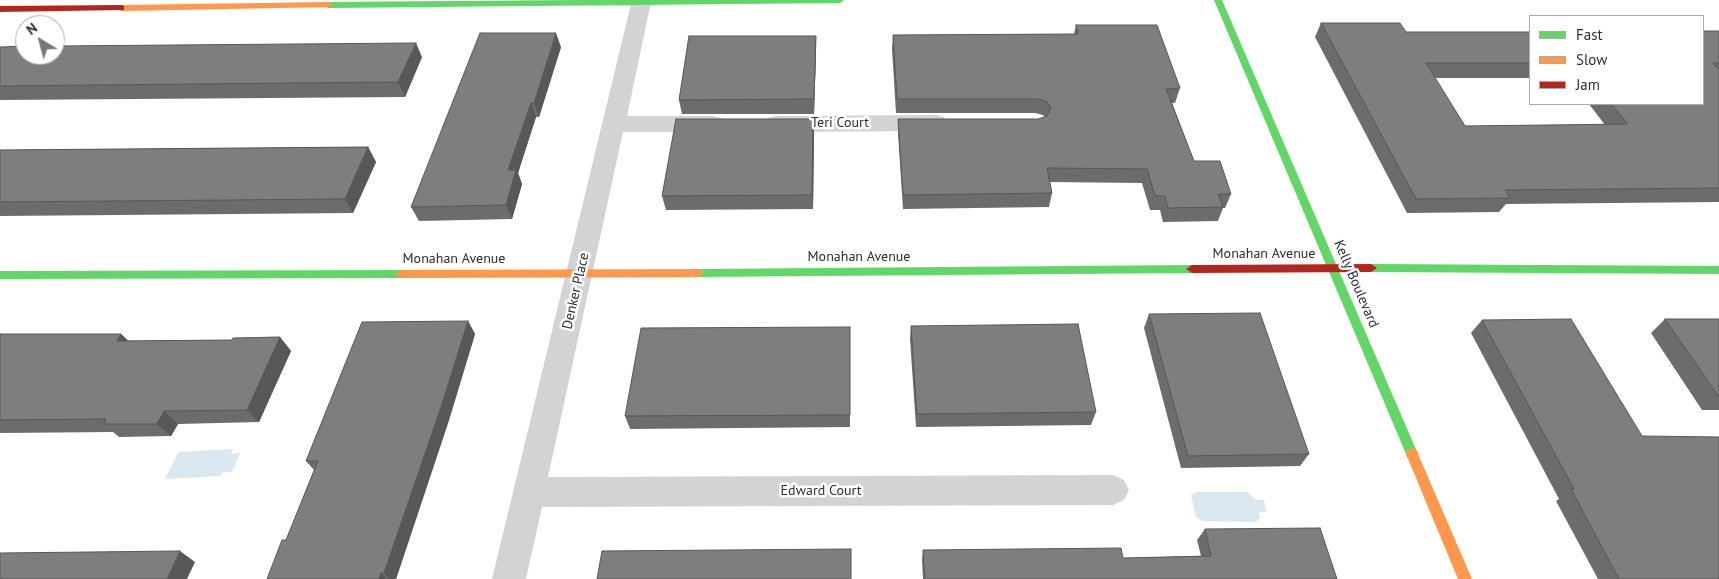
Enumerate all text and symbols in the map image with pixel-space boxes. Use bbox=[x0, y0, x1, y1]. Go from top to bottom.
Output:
north arrow bbox=[15, 15, 65, 65]
legend bbox=[1529, 15, 1704, 105]
text: N bbox=[22, 19, 41, 39]
text: Fast bbox=[1576, 25, 1603, 44]
text: Slow bbox=[1576, 50, 1607, 69]
text: Jam bbox=[1576, 75, 1600, 94]
street label: Teri Court bbox=[811, 115, 869, 131]
street label: Kelly Boulevard bbox=[1330, 238, 1382, 330]
street label: Monahan Avenue bbox=[1213, 246, 1315, 262]
street label: Monahan Avenue bbox=[808, 249, 910, 265]
street label: Monahan Avenue bbox=[403, 251, 505, 267]
street label: Denker Place bbox=[559, 251, 593, 331]
street label: Edward Court bbox=[781, 483, 861, 499]

